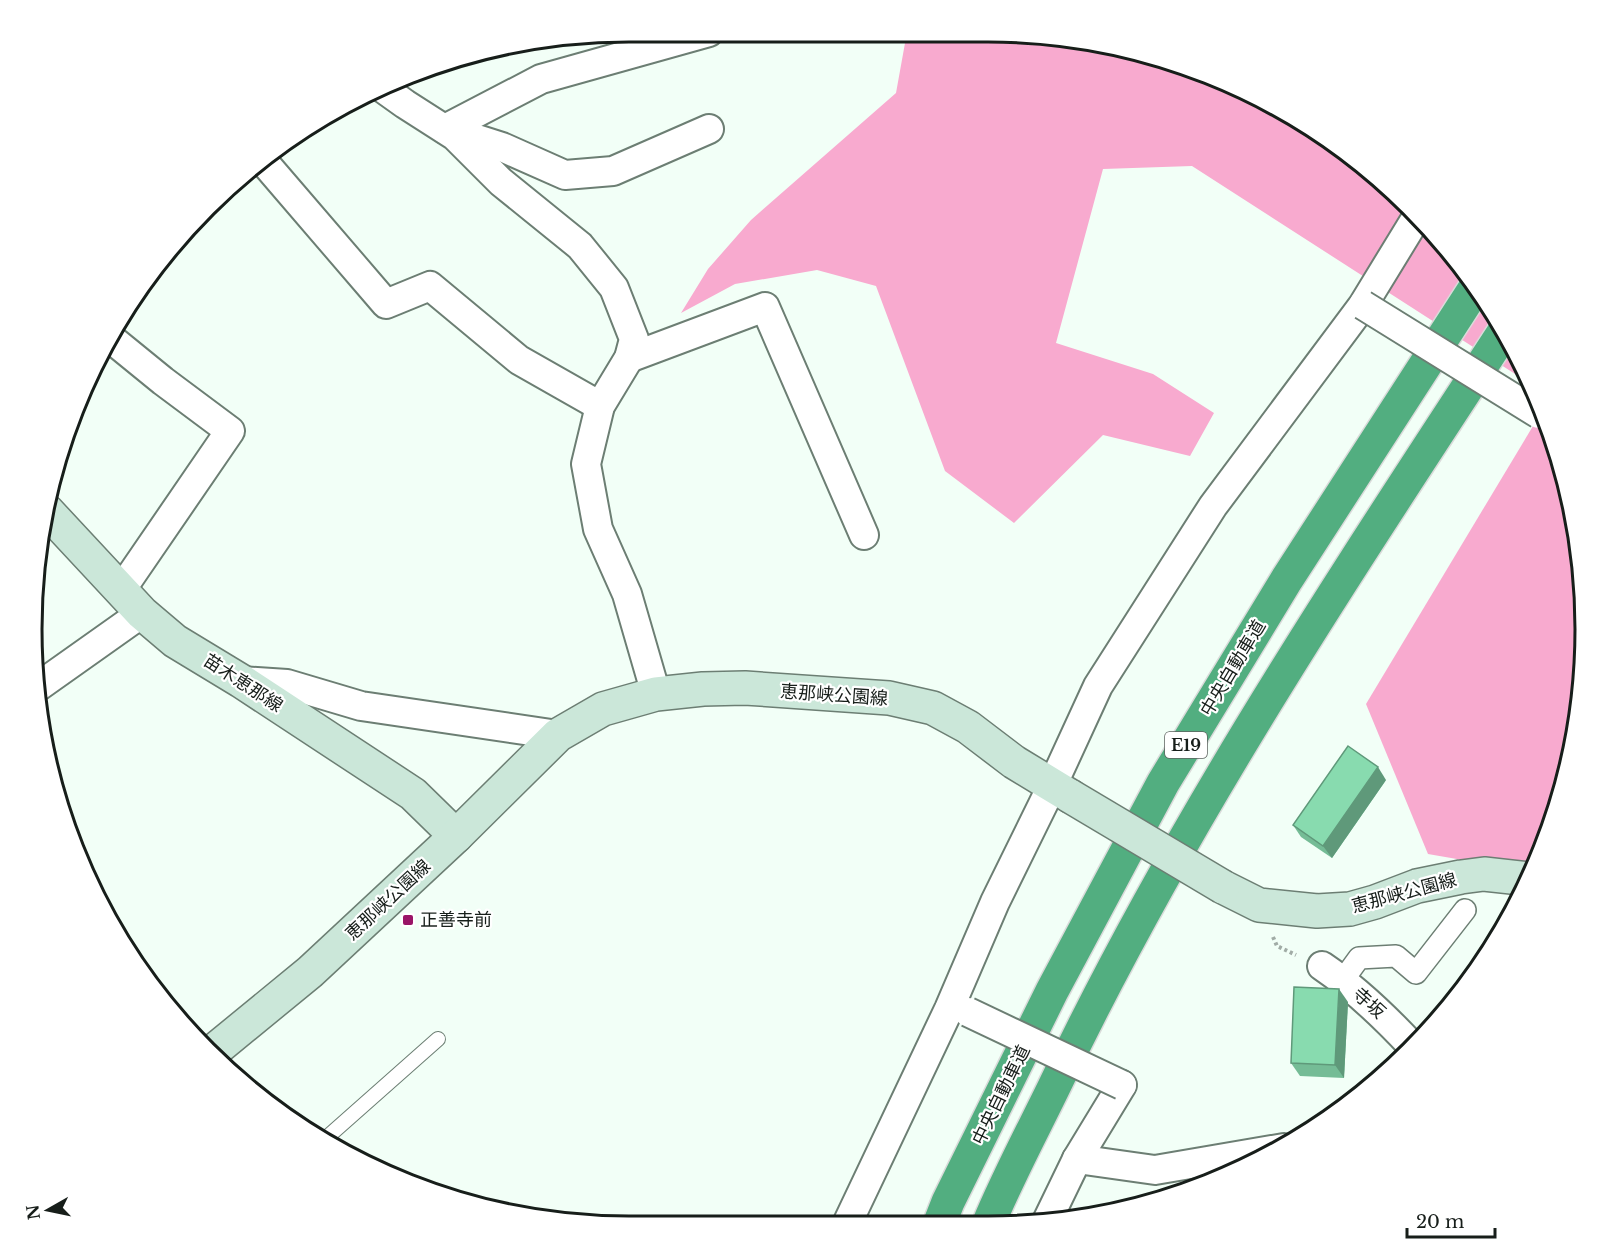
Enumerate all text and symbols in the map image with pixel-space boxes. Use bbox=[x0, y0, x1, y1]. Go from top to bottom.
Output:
street label: 中央自動車道 bbox=[1196, 616, 1270, 720]
street label: 苗木恵那線 bbox=[199, 649, 287, 717]
street label: 恵那峡公園線 bbox=[779, 680, 889, 710]
road number: E19 bbox=[1165, 732, 1207, 758]
street label: 恵那峡公園線 bbox=[341, 855, 435, 945]
street label: 恵那峡公園線 bbox=[1349, 868, 1459, 918]
place label: 正善寺前 bbox=[420, 909, 492, 931]
marker: 正善寺前 bbox=[401, 913, 415, 927]
street label: 寺坂 bbox=[1348, 983, 1390, 1023]
street label: 中央自動車道 bbox=[967, 1042, 1035, 1148]
north arrow bbox=[18, 1180, 78, 1240]
scale bar bbox=[1407, 1201, 1496, 1239]
text: N bbox=[22, 1203, 44, 1221]
text: 20 m bbox=[1416, 1211, 1464, 1233]

